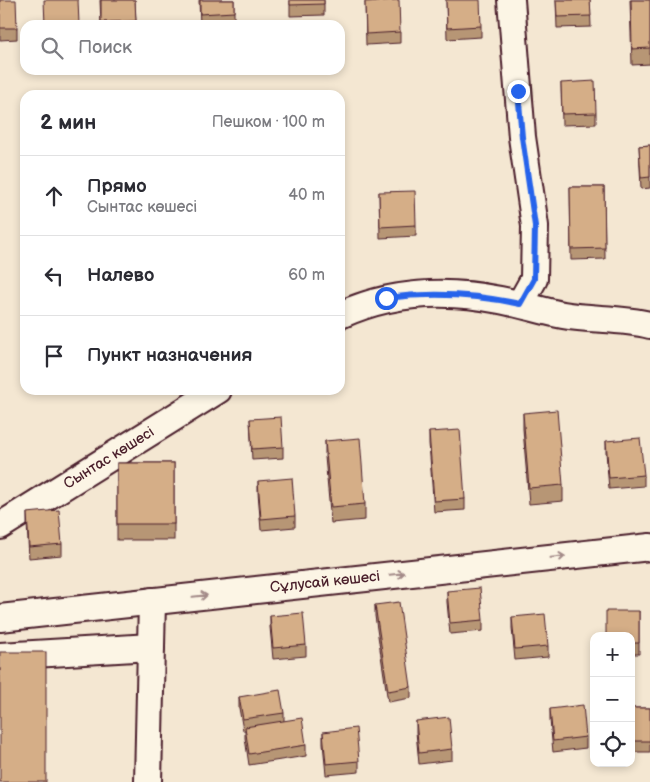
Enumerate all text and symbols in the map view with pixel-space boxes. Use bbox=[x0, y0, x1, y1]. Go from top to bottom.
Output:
search box bbox=[20, 20, 345, 75]
icon: search bbox=[38, 34, 66, 62]
text: Поиск bbox=[78, 36, 132, 59]
route end bbox=[507, 80, 530, 103]
text: 2 мин bbox=[40, 110, 96, 135]
text: Пешком · 100 m bbox=[212, 113, 325, 132]
text: Прямо bbox=[87, 175, 147, 198]
icon: ahead bbox=[40, 182, 68, 210]
text: 40 m bbox=[288, 186, 325, 205]
text: Сынтас көшесі bbox=[87, 198, 197, 217]
icon: left bbox=[40, 262, 68, 290]
text: Налево bbox=[87, 264, 154, 287]
text: 60 m bbox=[288, 266, 325, 285]
route start bbox=[375, 287, 398, 310]
icon: arrive bbox=[40, 342, 68, 370]
text: Пункт назначения bbox=[87, 344, 252, 367]
street label: Сынтас көшесі bbox=[60, 423, 158, 493]
one-way arrow bbox=[550, 552, 566, 562]
street label: Сұлусай көшесі bbox=[269, 567, 381, 597]
one-way arrow bbox=[388, 569, 404, 579]
one-way arrow bbox=[192, 591, 208, 601]
map controls bbox=[590, 632, 635, 767]
button: + bbox=[590, 632, 635, 677]
button: − bbox=[590, 677, 635, 722]
button: locate bbox=[590, 722, 635, 767]

